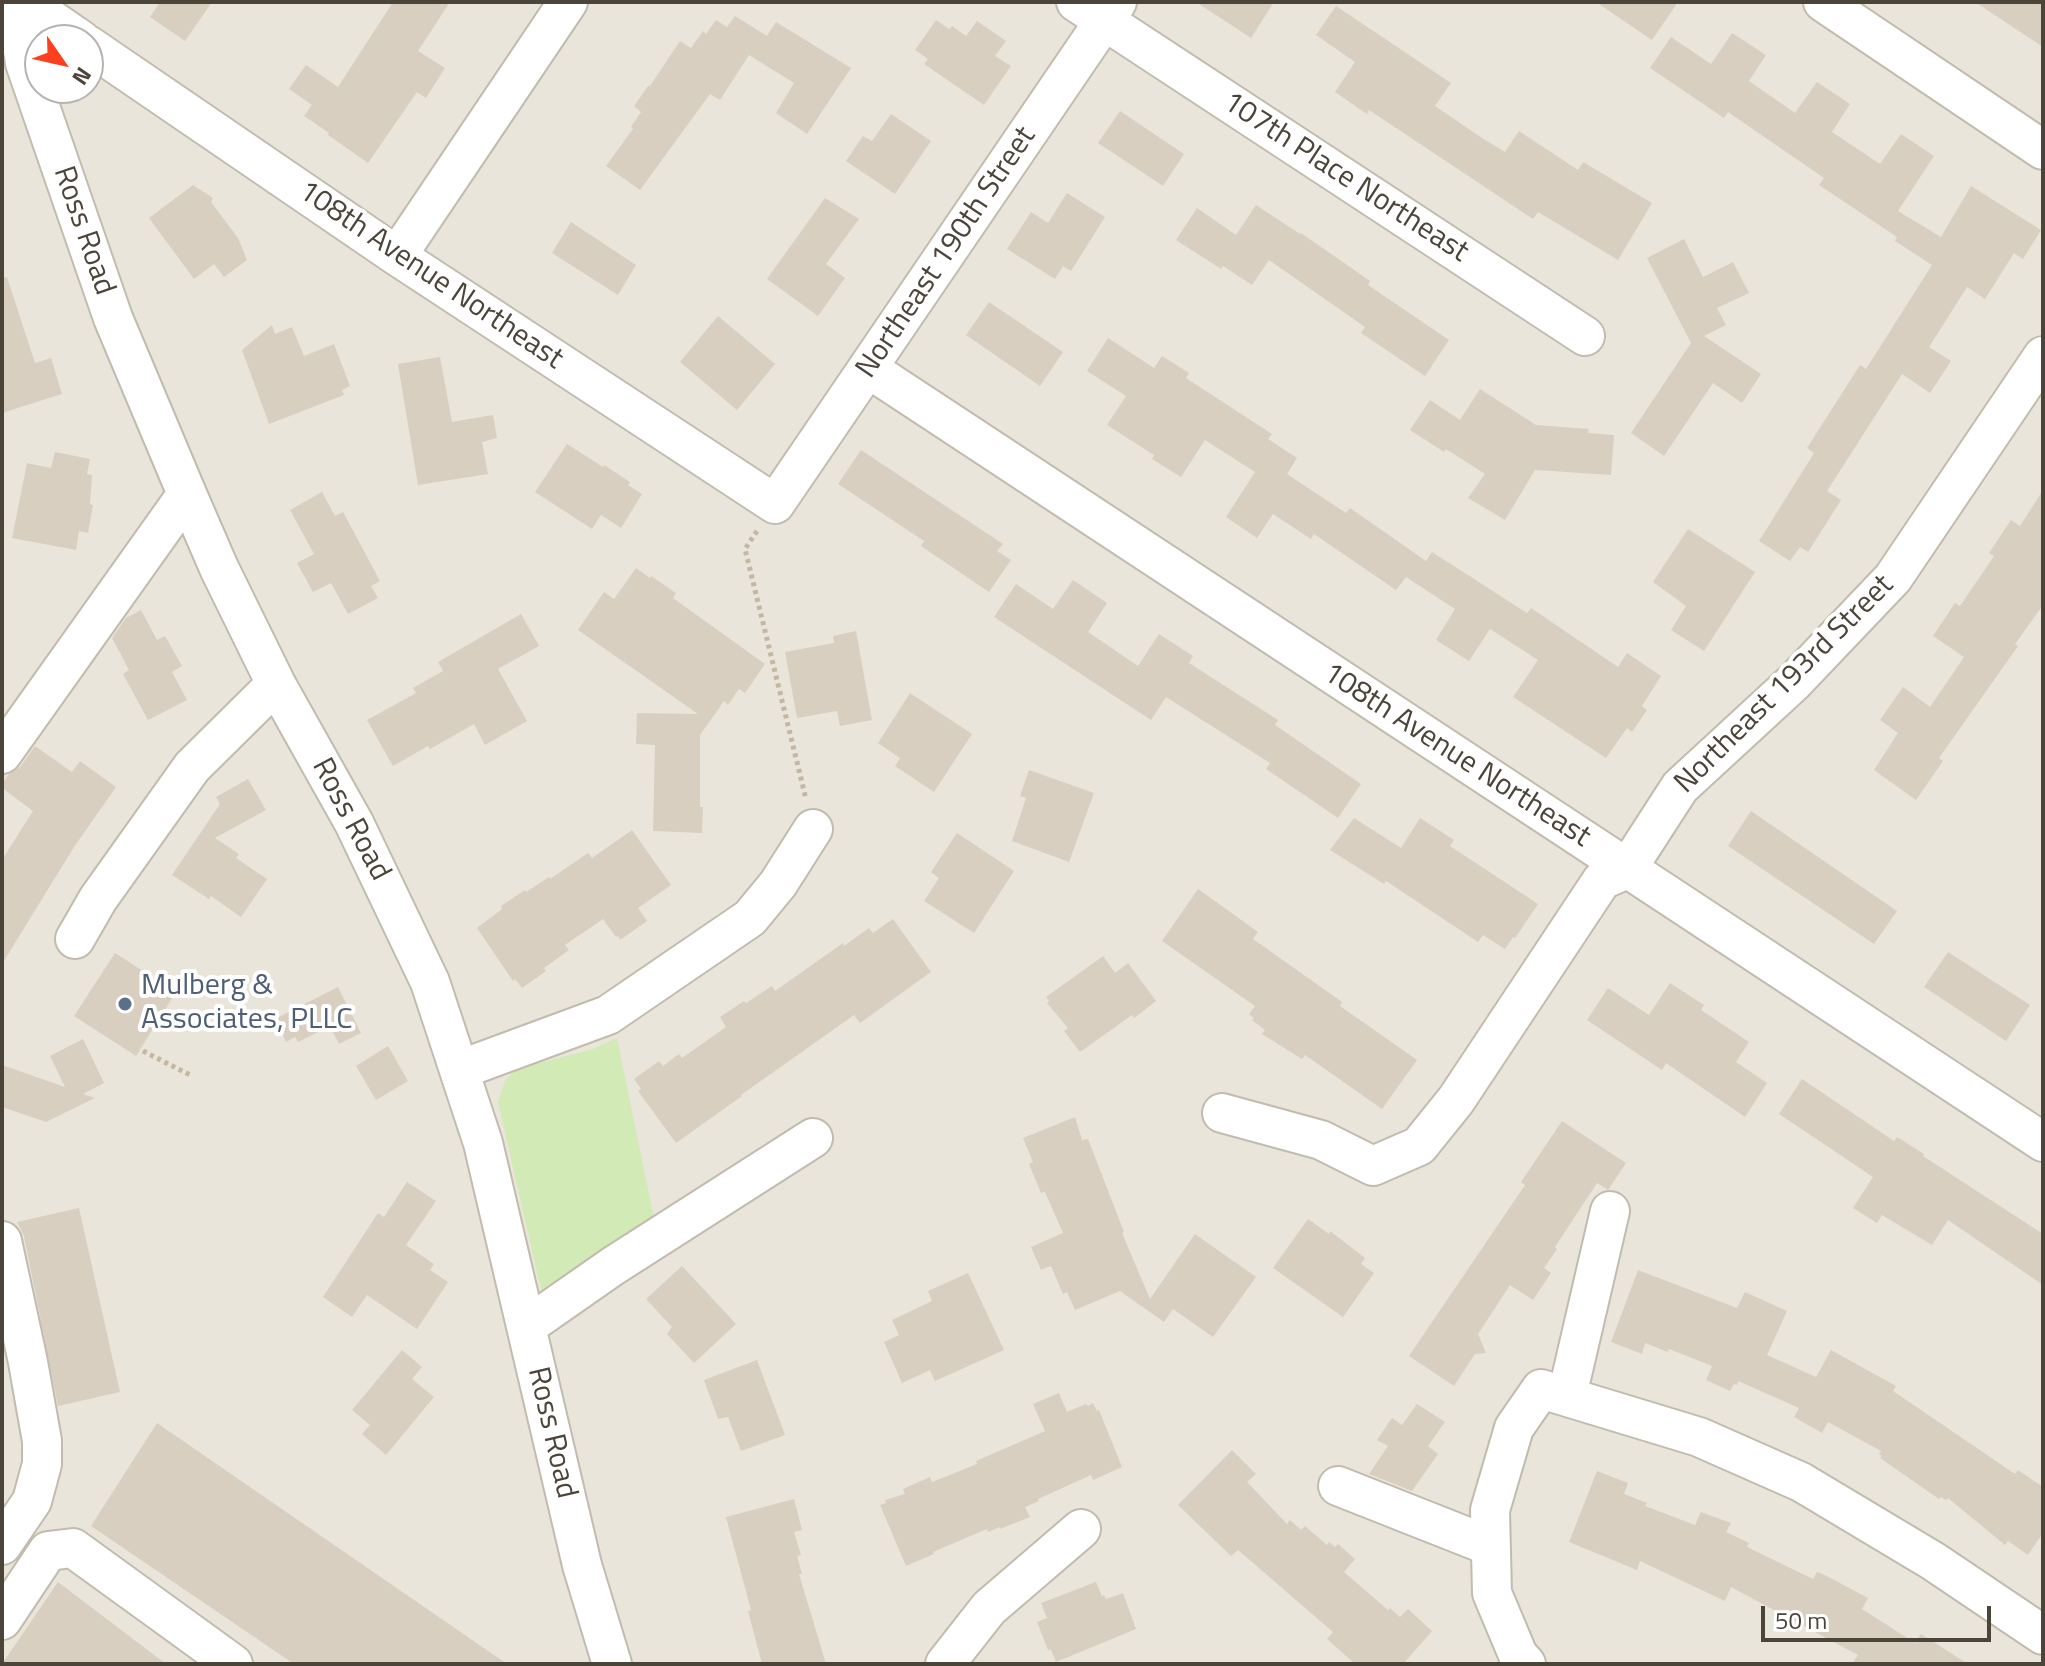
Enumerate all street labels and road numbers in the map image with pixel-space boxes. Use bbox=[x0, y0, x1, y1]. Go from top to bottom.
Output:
street label: 107th Place Northeast bbox=[1215, 85, 1475, 271]
street label: Northeast 190th Street bbox=[850, 121, 1044, 385]
street label: Ross Road bbox=[44, 162, 122, 300]
street label: 108th Avenue Northeast bbox=[291, 174, 569, 378]
street label: Northeast 193rd Street bbox=[1668, 568, 1902, 802]
street label: 108th Avenue Northeast bbox=[1315, 656, 1597, 856]
street label: Ross Road bbox=[303, 753, 397, 887]
street label: Ross Road bbox=[518, 1364, 584, 1502]

